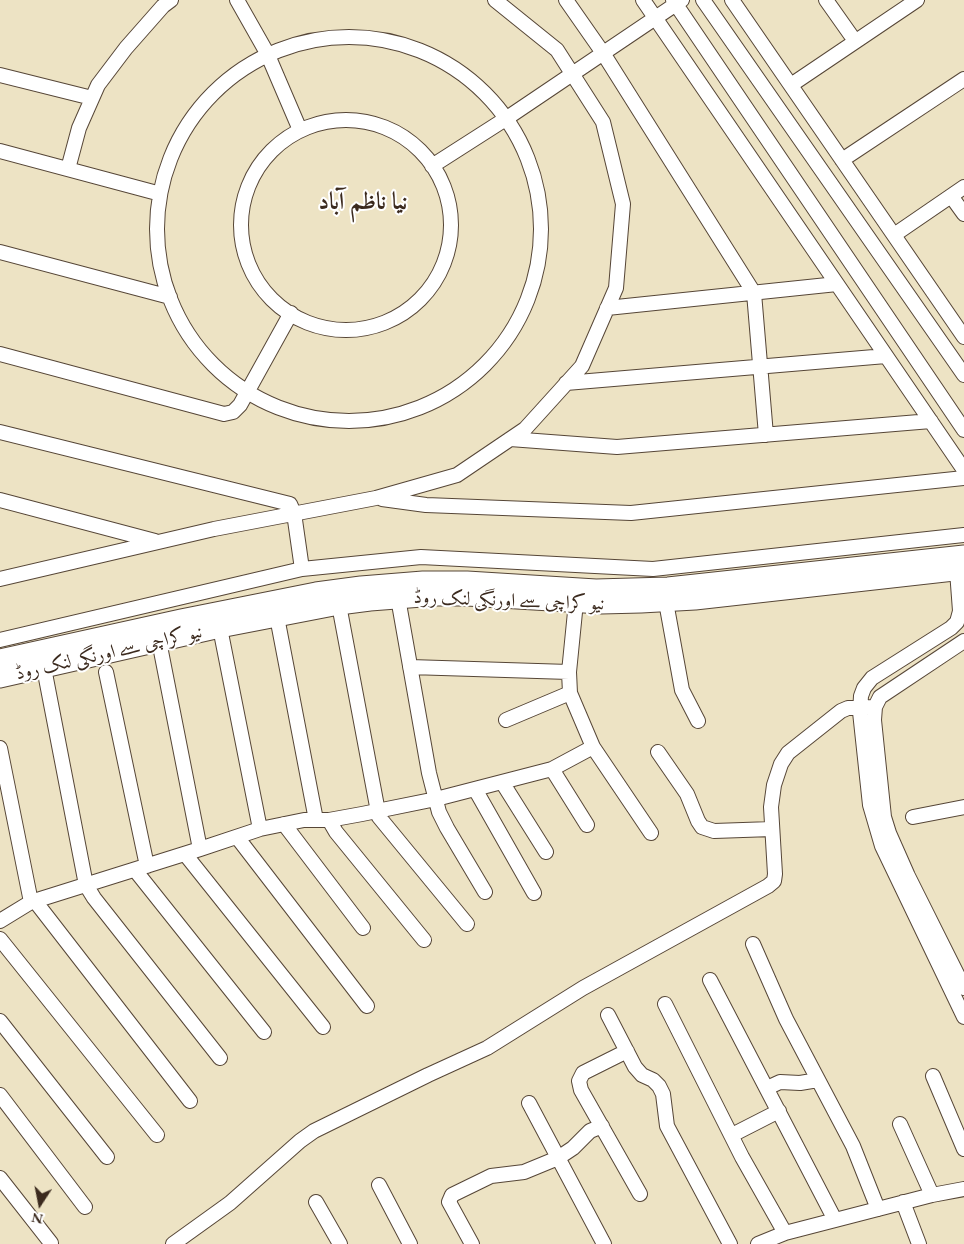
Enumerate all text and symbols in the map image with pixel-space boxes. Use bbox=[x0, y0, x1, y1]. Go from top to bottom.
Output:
district label: نیا ناظم آباد bbox=[318, 188, 408, 216]
street label: نیو کراچی سے اورنگی لنک روڈ bbox=[413, 586, 605, 616]
street label: نیو کراچی سے اورنگی لنک روڈ bbox=[13, 620, 205, 686]
north arrow bbox=[15, 1179, 65, 1229]
text: N bbox=[30, 1209, 44, 1229]

